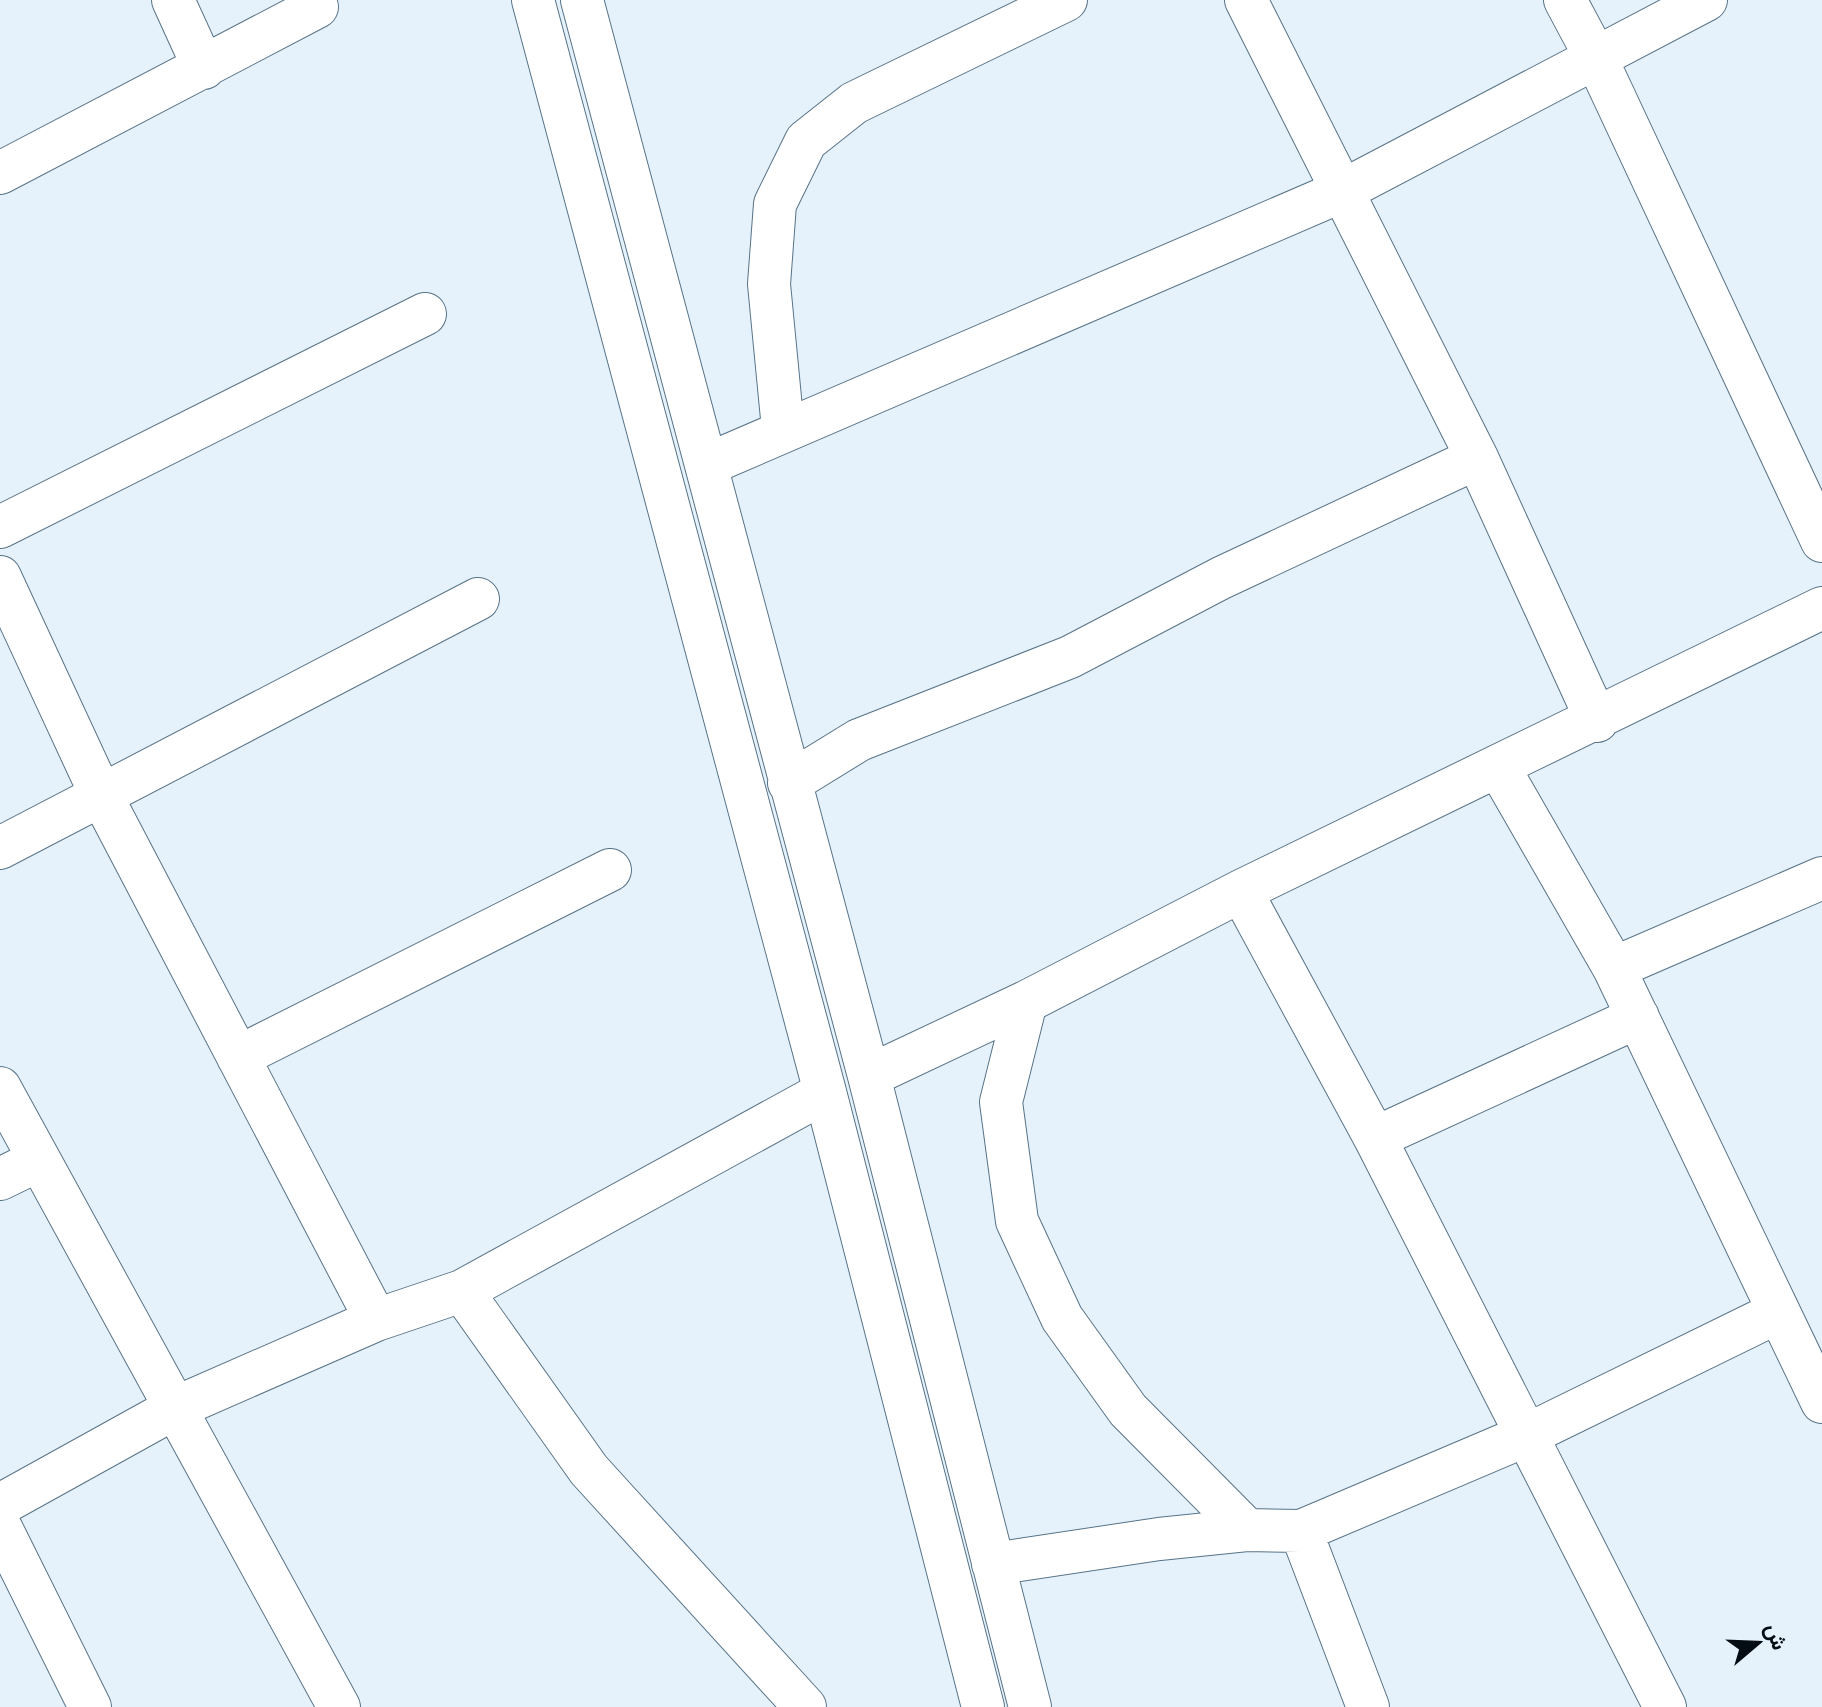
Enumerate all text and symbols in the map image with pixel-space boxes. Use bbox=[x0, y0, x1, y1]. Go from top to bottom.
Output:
north arrow bbox=[1718, 1603, 1798, 1683]
text: ش bbox=[1759, 1619, 1794, 1654]

